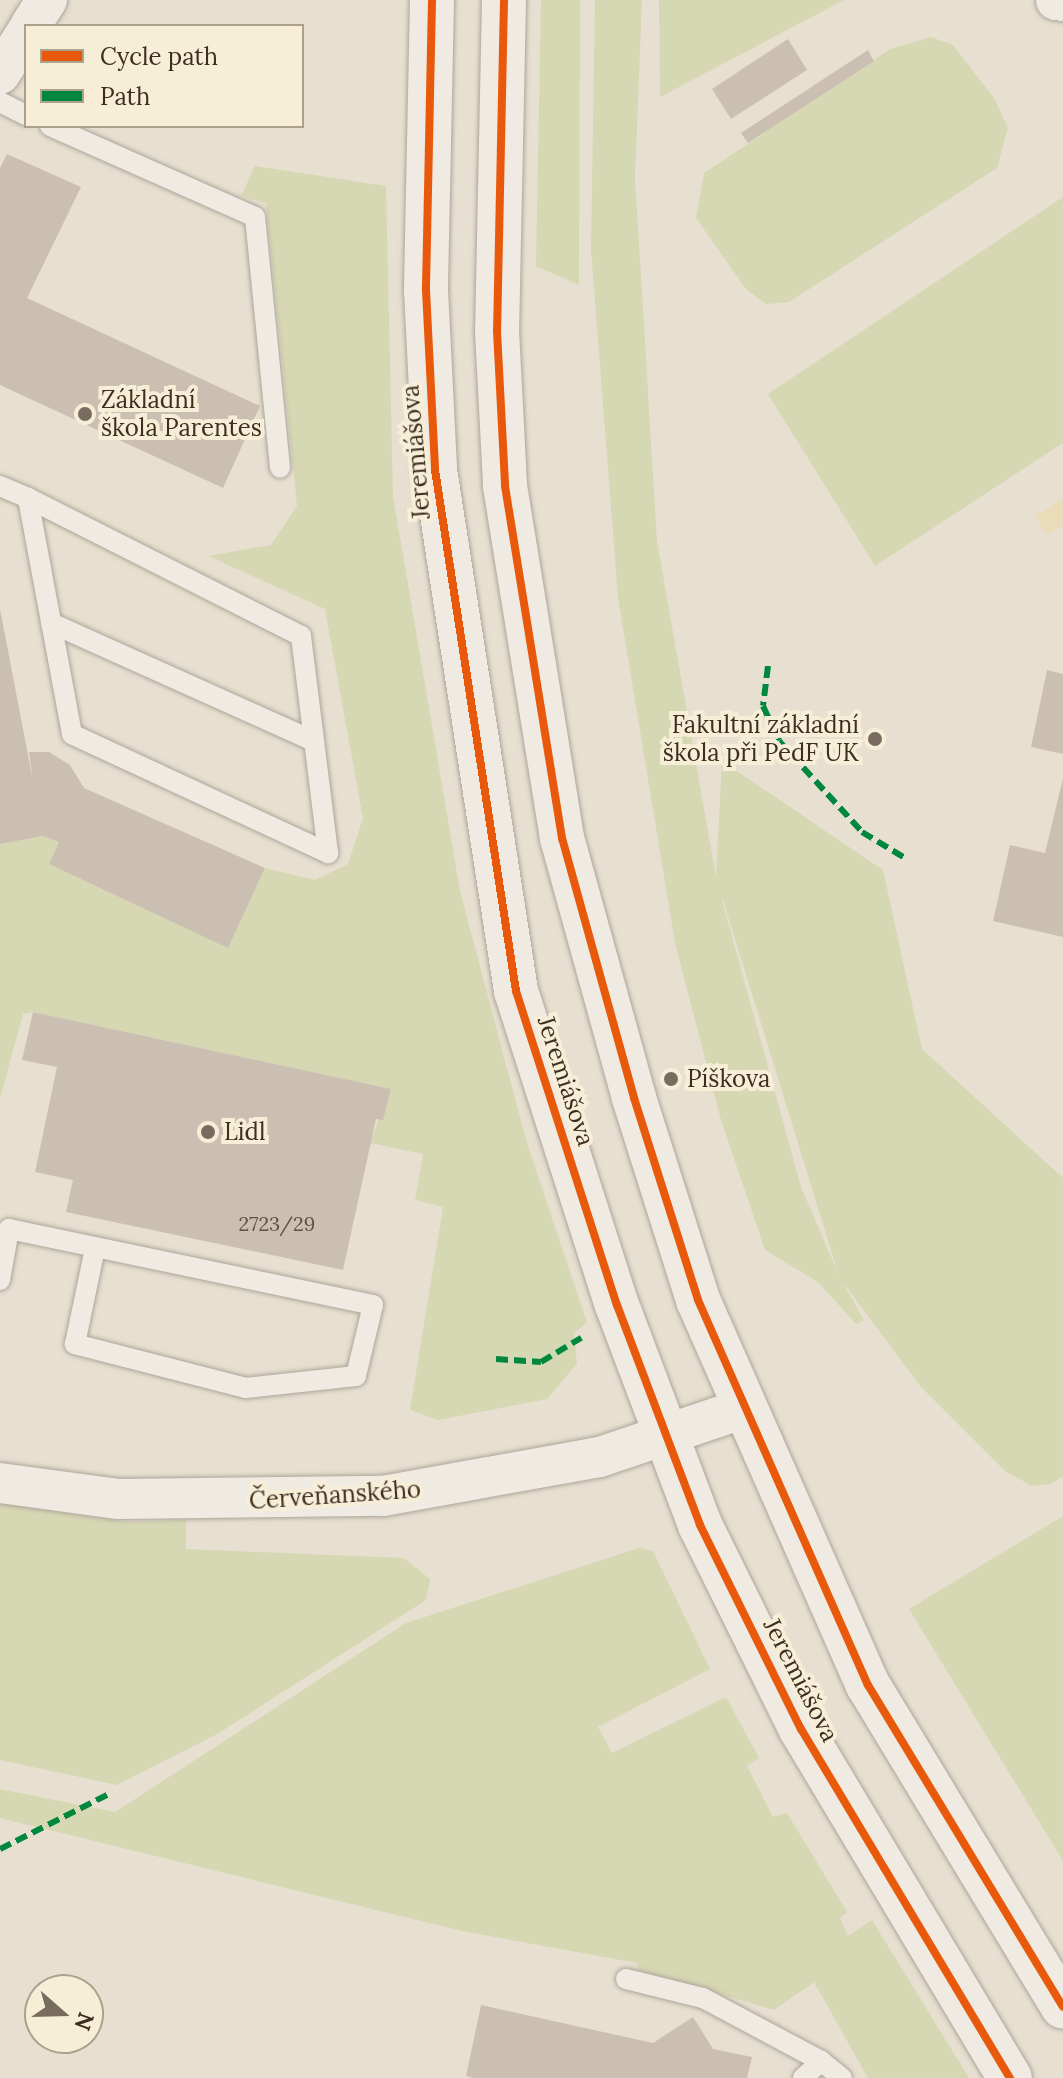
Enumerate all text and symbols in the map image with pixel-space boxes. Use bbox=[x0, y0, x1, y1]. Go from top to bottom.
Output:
legend bbox=[24, 24, 304, 128]
text: Cycle path bbox=[100, 41, 218, 72]
text: Path bbox=[100, 81, 150, 112]
street label: Jeremiášova bbox=[396, 384, 436, 520]
place label: Základní škola Parentes bbox=[101, 386, 262, 442]
marker: Základní škola Parentes bbox=[76, 405, 94, 423]
place label: Fakultní základní škola při PedF UK bbox=[663, 711, 859, 767]
marker: Fakultní základní škola při PedF UK bbox=[866, 730, 884, 748]
street label: Jeremiášova bbox=[531, 1012, 601, 1150]
place label: Píškova bbox=[687, 1065, 770, 1093]
marker: Píškova bbox=[662, 1070, 680, 1088]
place label: Lidl bbox=[224, 1118, 265, 1146]
marker: Lidl bbox=[199, 1123, 217, 1141]
house number: 2723/29 bbox=[239, 1211, 315, 1235]
street label: Červeňanského bbox=[248, 1475, 422, 1515]
street label: Jeremiášova bbox=[758, 1613, 844, 1747]
north arrow bbox=[24, 1974, 104, 2054]
text: N bbox=[69, 2009, 101, 2034]

